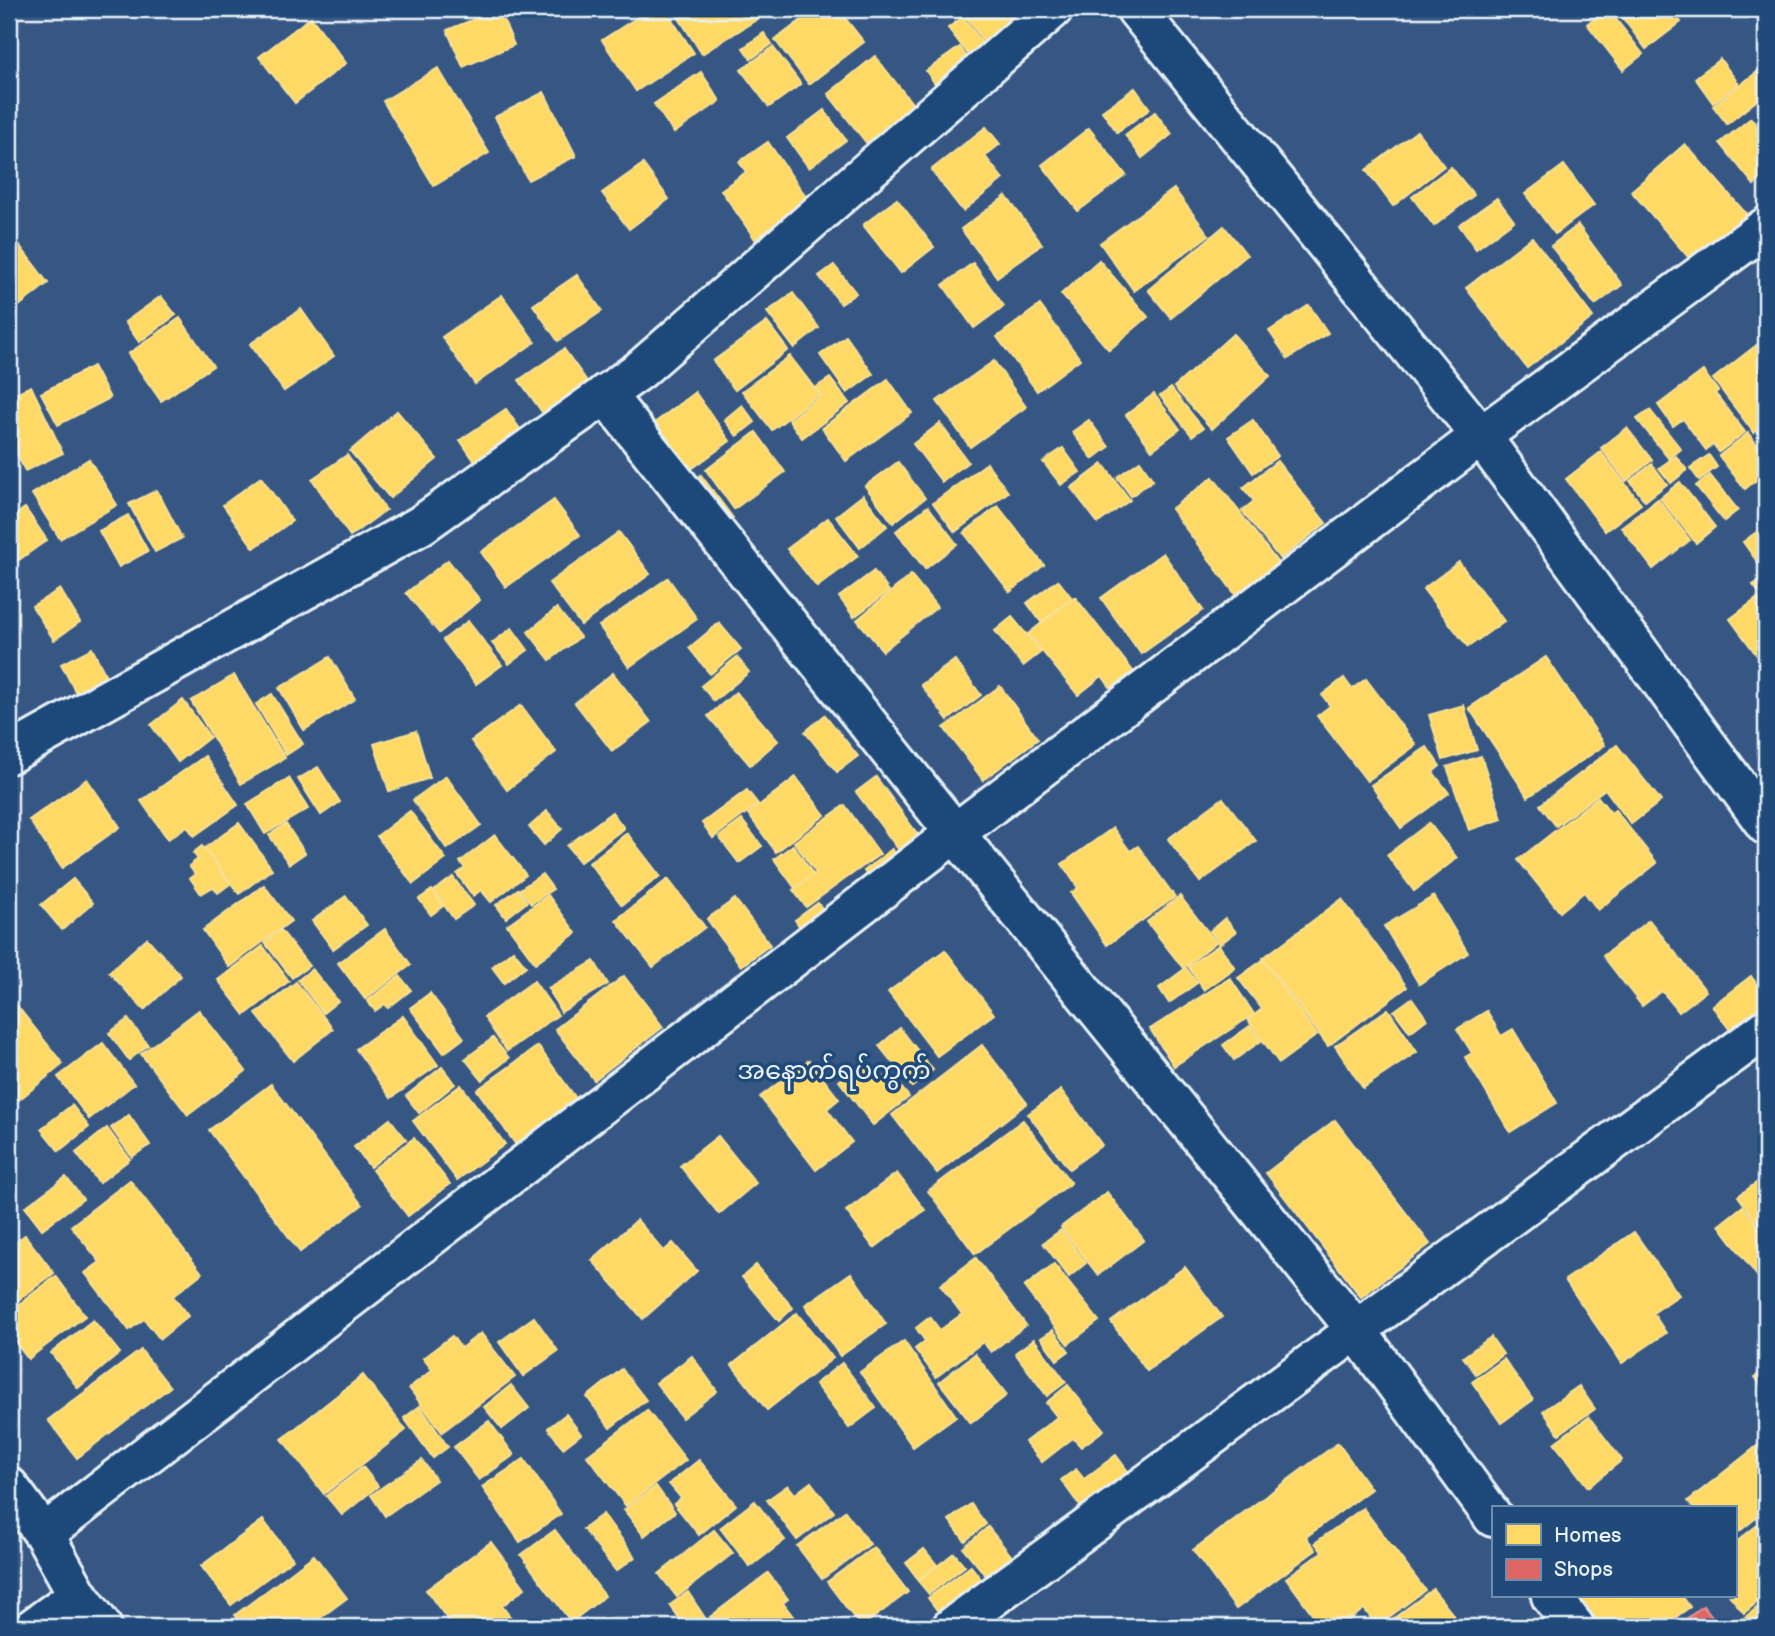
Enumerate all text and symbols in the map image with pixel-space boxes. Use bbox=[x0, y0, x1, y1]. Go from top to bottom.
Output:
district label: အနောက်ရပ်ကွက် bbox=[737, 1053, 931, 1091]
legend bbox=[1492, 1506, 1736, 1598]
text: Homes bbox=[1554, 1523, 1622, 1548]
text: Shops bbox=[1554, 1557, 1613, 1582]

